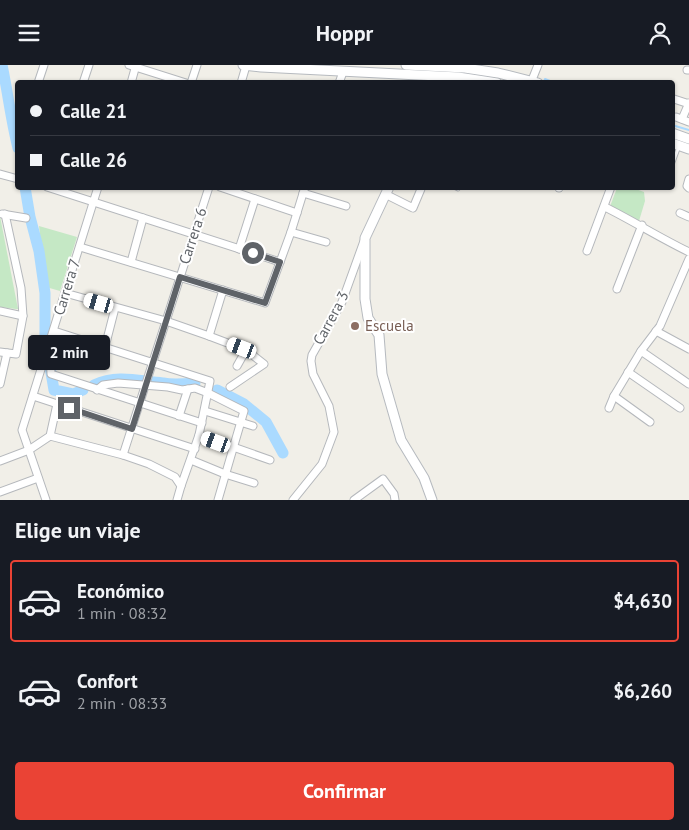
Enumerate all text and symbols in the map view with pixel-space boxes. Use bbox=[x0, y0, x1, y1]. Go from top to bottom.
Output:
icon: menu bbox=[15, 19, 43, 47]
text: Hoppr bbox=[316, 19, 373, 47]
icon: person bbox=[646, 19, 674, 47]
text: Calle 21 bbox=[60, 99, 127, 123]
text: Calle 26 bbox=[60, 148, 127, 172]
street label: Carrera 6 bbox=[174, 205, 211, 267]
route start bbox=[242, 242, 264, 264]
street label: Carrera 7 bbox=[49, 256, 84, 318]
street label: Carrera 3 bbox=[308, 288, 353, 348]
car bbox=[82, 292, 115, 314]
place label: Escuela bbox=[365, 316, 414, 335]
marker: Escuela bbox=[349, 320, 361, 332]
callout: 2 min bbox=[28, 335, 110, 371]
car bbox=[225, 336, 258, 360]
text: 2 min bbox=[49, 342, 89, 362]
route end bbox=[58, 397, 80, 419]
car bbox=[199, 430, 232, 454]
text: Elige un viaje bbox=[15, 516, 141, 544]
icon: car bbox=[17, 579, 62, 624]
text: Económico bbox=[77, 579, 164, 603]
text: $4,630 bbox=[613, 589, 672, 613]
text: 1 min · 08:32 bbox=[77, 603, 167, 623]
icon: car bbox=[17, 669, 62, 714]
text: Confort bbox=[77, 669, 138, 693]
text: $6,260 bbox=[613, 679, 672, 703]
text: 2 min · 08:33 bbox=[77, 693, 167, 713]
button: Confirmar bbox=[15, 762, 674, 820]

